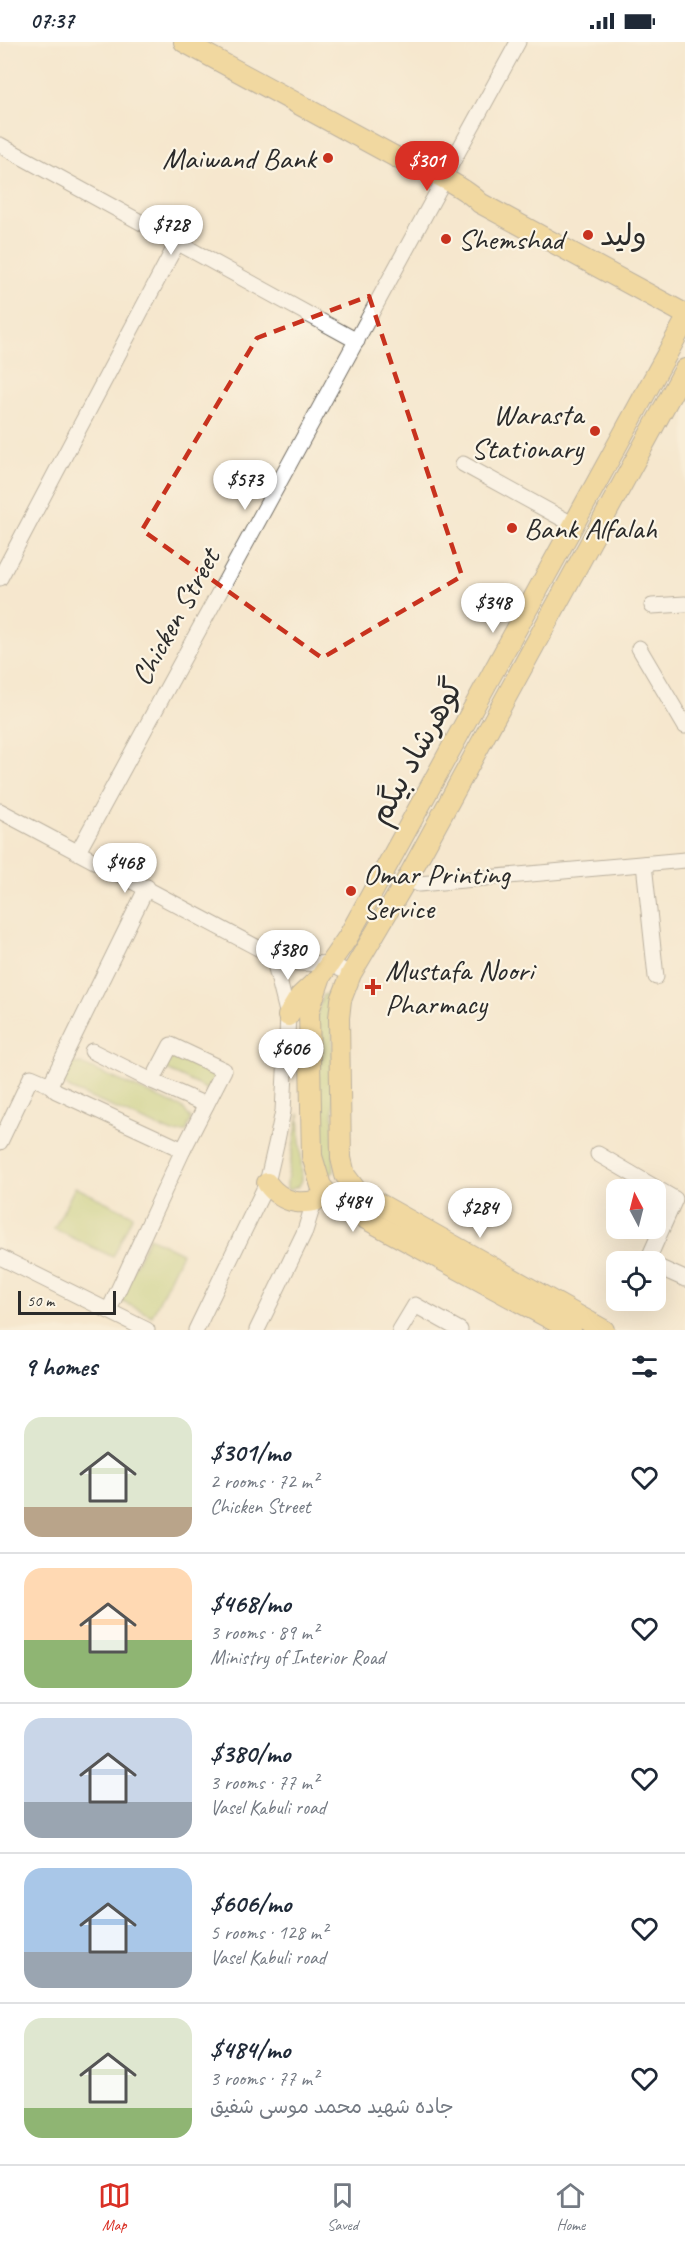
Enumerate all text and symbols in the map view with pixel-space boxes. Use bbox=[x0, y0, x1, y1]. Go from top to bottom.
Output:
text: 07:37 bbox=[30, 7, 74, 35]
place label: Maiwand Bank bbox=[162, 139, 318, 177]
pin: $301 bbox=[391, 141, 463, 192]
text: $301 bbox=[409, 148, 445, 173]
marker: Maiwand Bank bbox=[321, 151, 335, 165]
pin: $728 bbox=[135, 205, 207, 256]
text: $728 bbox=[153, 212, 189, 237]
place label: ولید bbox=[600, 216, 647, 254]
place label: Shemshad bbox=[458, 220, 567, 258]
marker: ولید bbox=[581, 228, 595, 242]
marker: Shemshad bbox=[439, 232, 453, 246]
place label: Warasta Stationary bbox=[471, 395, 586, 467]
marker: Warasta Stationary bbox=[588, 424, 602, 438]
pin: $573 bbox=[209, 460, 281, 511]
text: $573 bbox=[227, 467, 263, 492]
place label: Bank Alfalah bbox=[524, 509, 657, 547]
marker: Bank Alfalah bbox=[505, 521, 519, 535]
street label: Chicken Street bbox=[122, 539, 230, 692]
pin: $348 bbox=[457, 583, 529, 634]
text: $348 bbox=[475, 590, 511, 615]
street label: گوهرشاد بیگم bbox=[360, 671, 475, 833]
pin: $468 bbox=[89, 843, 161, 894]
text: $468 bbox=[107, 850, 143, 875]
place label: Omar Printing Service bbox=[363, 855, 511, 927]
marker: Omar Printing Service bbox=[344, 884, 358, 898]
pin: $380 bbox=[252, 930, 324, 981]
text: $380 bbox=[270, 937, 306, 962]
place label: Mustafa Noori Pharmacy bbox=[385, 951, 537, 1023]
marker: Mustafa Noori Pharmacy bbox=[366, 980, 380, 994]
pin: $606 bbox=[255, 1029, 327, 1080]
text: $606 bbox=[273, 1036, 309, 1061]
north arrow bbox=[606, 1179, 666, 1239]
map controls bbox=[606, 1179, 666, 1311]
pin: $484 bbox=[317, 1182, 389, 1233]
pin: $284 bbox=[444, 1188, 516, 1239]
text: $484 bbox=[335, 1189, 371, 1214]
text: $284 bbox=[462, 1195, 498, 1220]
button: locate bbox=[606, 1251, 666, 1311]
scale bar bbox=[18, 1288, 116, 1316]
text: 50 m bbox=[27, 1291, 54, 1311]
text: 9 homes bbox=[24, 1350, 97, 1383]
icon: filters bbox=[628, 1350, 661, 1383]
text: $301/mo bbox=[210, 1436, 290, 1469]
icon: home bbox=[72, 1441, 144, 1513]
icon: heart bbox=[628, 1461, 661, 1494]
text: 2 rooms · 72 m² bbox=[210, 1469, 318, 1494]
text: Chicken Street bbox=[210, 1494, 310, 1519]
text: $468/mo bbox=[210, 1587, 291, 1620]
icon: home bbox=[72, 1592, 144, 1664]
icon: heart bbox=[628, 1612, 661, 1645]
text: 3 rooms · 89 m² bbox=[210, 1620, 318, 1645]
text: Ministry of Interior Road bbox=[210, 1645, 385, 1670]
text: $380/mo bbox=[210, 1737, 290, 1770]
icon: home bbox=[72, 1742, 144, 1814]
icon: heart bbox=[628, 1762, 661, 1795]
text: 3 rooms · 77 m² bbox=[210, 1770, 318, 1795]
text: Vasel Kabuli road bbox=[210, 1795, 326, 1820]
text: $606/mo bbox=[210, 1887, 291, 1920]
icon: home bbox=[72, 1892, 144, 1964]
icon: heart bbox=[628, 1912, 661, 1945]
text: 5 rooms · 128 m² bbox=[210, 1920, 327, 1945]
text: Vasel Kabuli road bbox=[210, 1945, 326, 1970]
text: $484/mo bbox=[210, 2033, 290, 2066]
icon: home bbox=[72, 2042, 144, 2114]
icon: heart bbox=[628, 2062, 661, 2095]
text: 3 rooms · 77 m² bbox=[210, 2066, 318, 2091]
text: جاده شهید محمد موسی شفیق bbox=[210, 2094, 454, 2119]
tab: Map bbox=[98, 2179, 131, 2235]
tab: Saved bbox=[326, 2179, 359, 2235]
tab: Home bbox=[554, 2179, 587, 2235]

